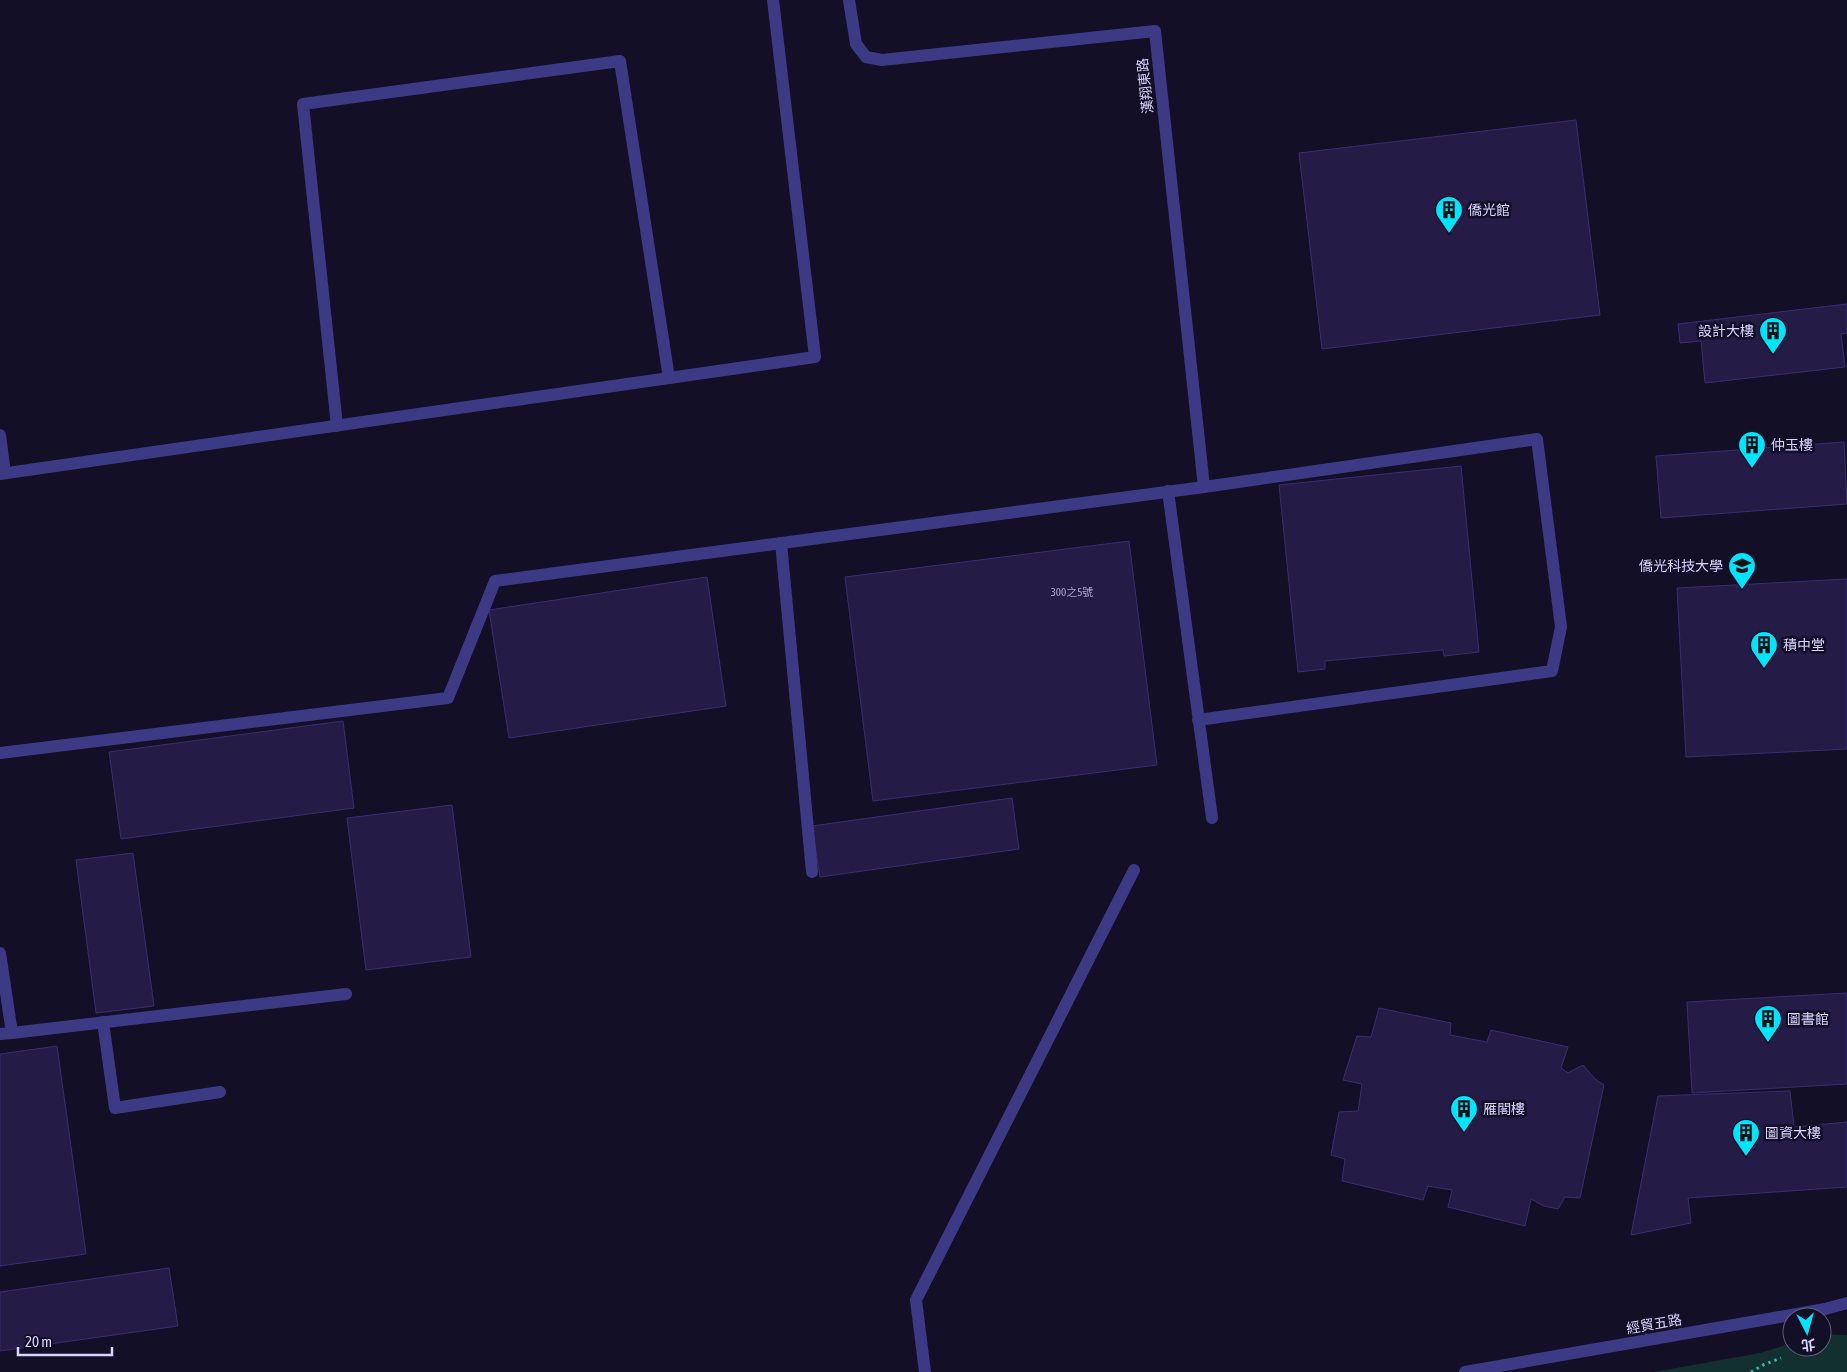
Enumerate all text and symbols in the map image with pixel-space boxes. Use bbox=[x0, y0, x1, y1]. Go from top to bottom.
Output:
street label: 漢翔東路 bbox=[1134, 57, 1156, 115]
building icon: 僑光館 bbox=[1434, 195, 1464, 234]
place label: 僑光館 bbox=[1468, 202, 1510, 218]
building icon: 設計大樓 bbox=[1758, 316, 1788, 355]
place label: 設計大樓 bbox=[1698, 323, 1754, 339]
building icon: 仲玉樓 bbox=[1737, 430, 1767, 469]
place label: 仲玉樓 bbox=[1771, 437, 1813, 453]
school or university icon: 僑光科技大學 bbox=[1727, 551, 1757, 590]
place label: 僑光科技大學 bbox=[1639, 558, 1723, 574]
house number: 300之5號 bbox=[1051, 586, 1093, 598]
building icon: 積中堂 bbox=[1749, 630, 1779, 669]
place label: 積中堂 bbox=[1783, 637, 1825, 653]
building icon: 圖書館 bbox=[1753, 1004, 1783, 1043]
place label: 圖書館 bbox=[1787, 1011, 1829, 1027]
building icon: 雁閣樓 bbox=[1449, 1094, 1479, 1133]
place label: 雁閣樓 bbox=[1483, 1101, 1525, 1117]
building icon: 圖資大樓 bbox=[1731, 1118, 1761, 1157]
place label: 圖資大樓 bbox=[1765, 1125, 1821, 1141]
north arrow bbox=[1782, 1307, 1832, 1357]
street label: 經貿五路 bbox=[1625, 1311, 1683, 1337]
scale bar bbox=[18, 1324, 111, 1356]
text: 20 m bbox=[25, 1333, 52, 1350]
text: 北 bbox=[1801, 1336, 1816, 1354]

